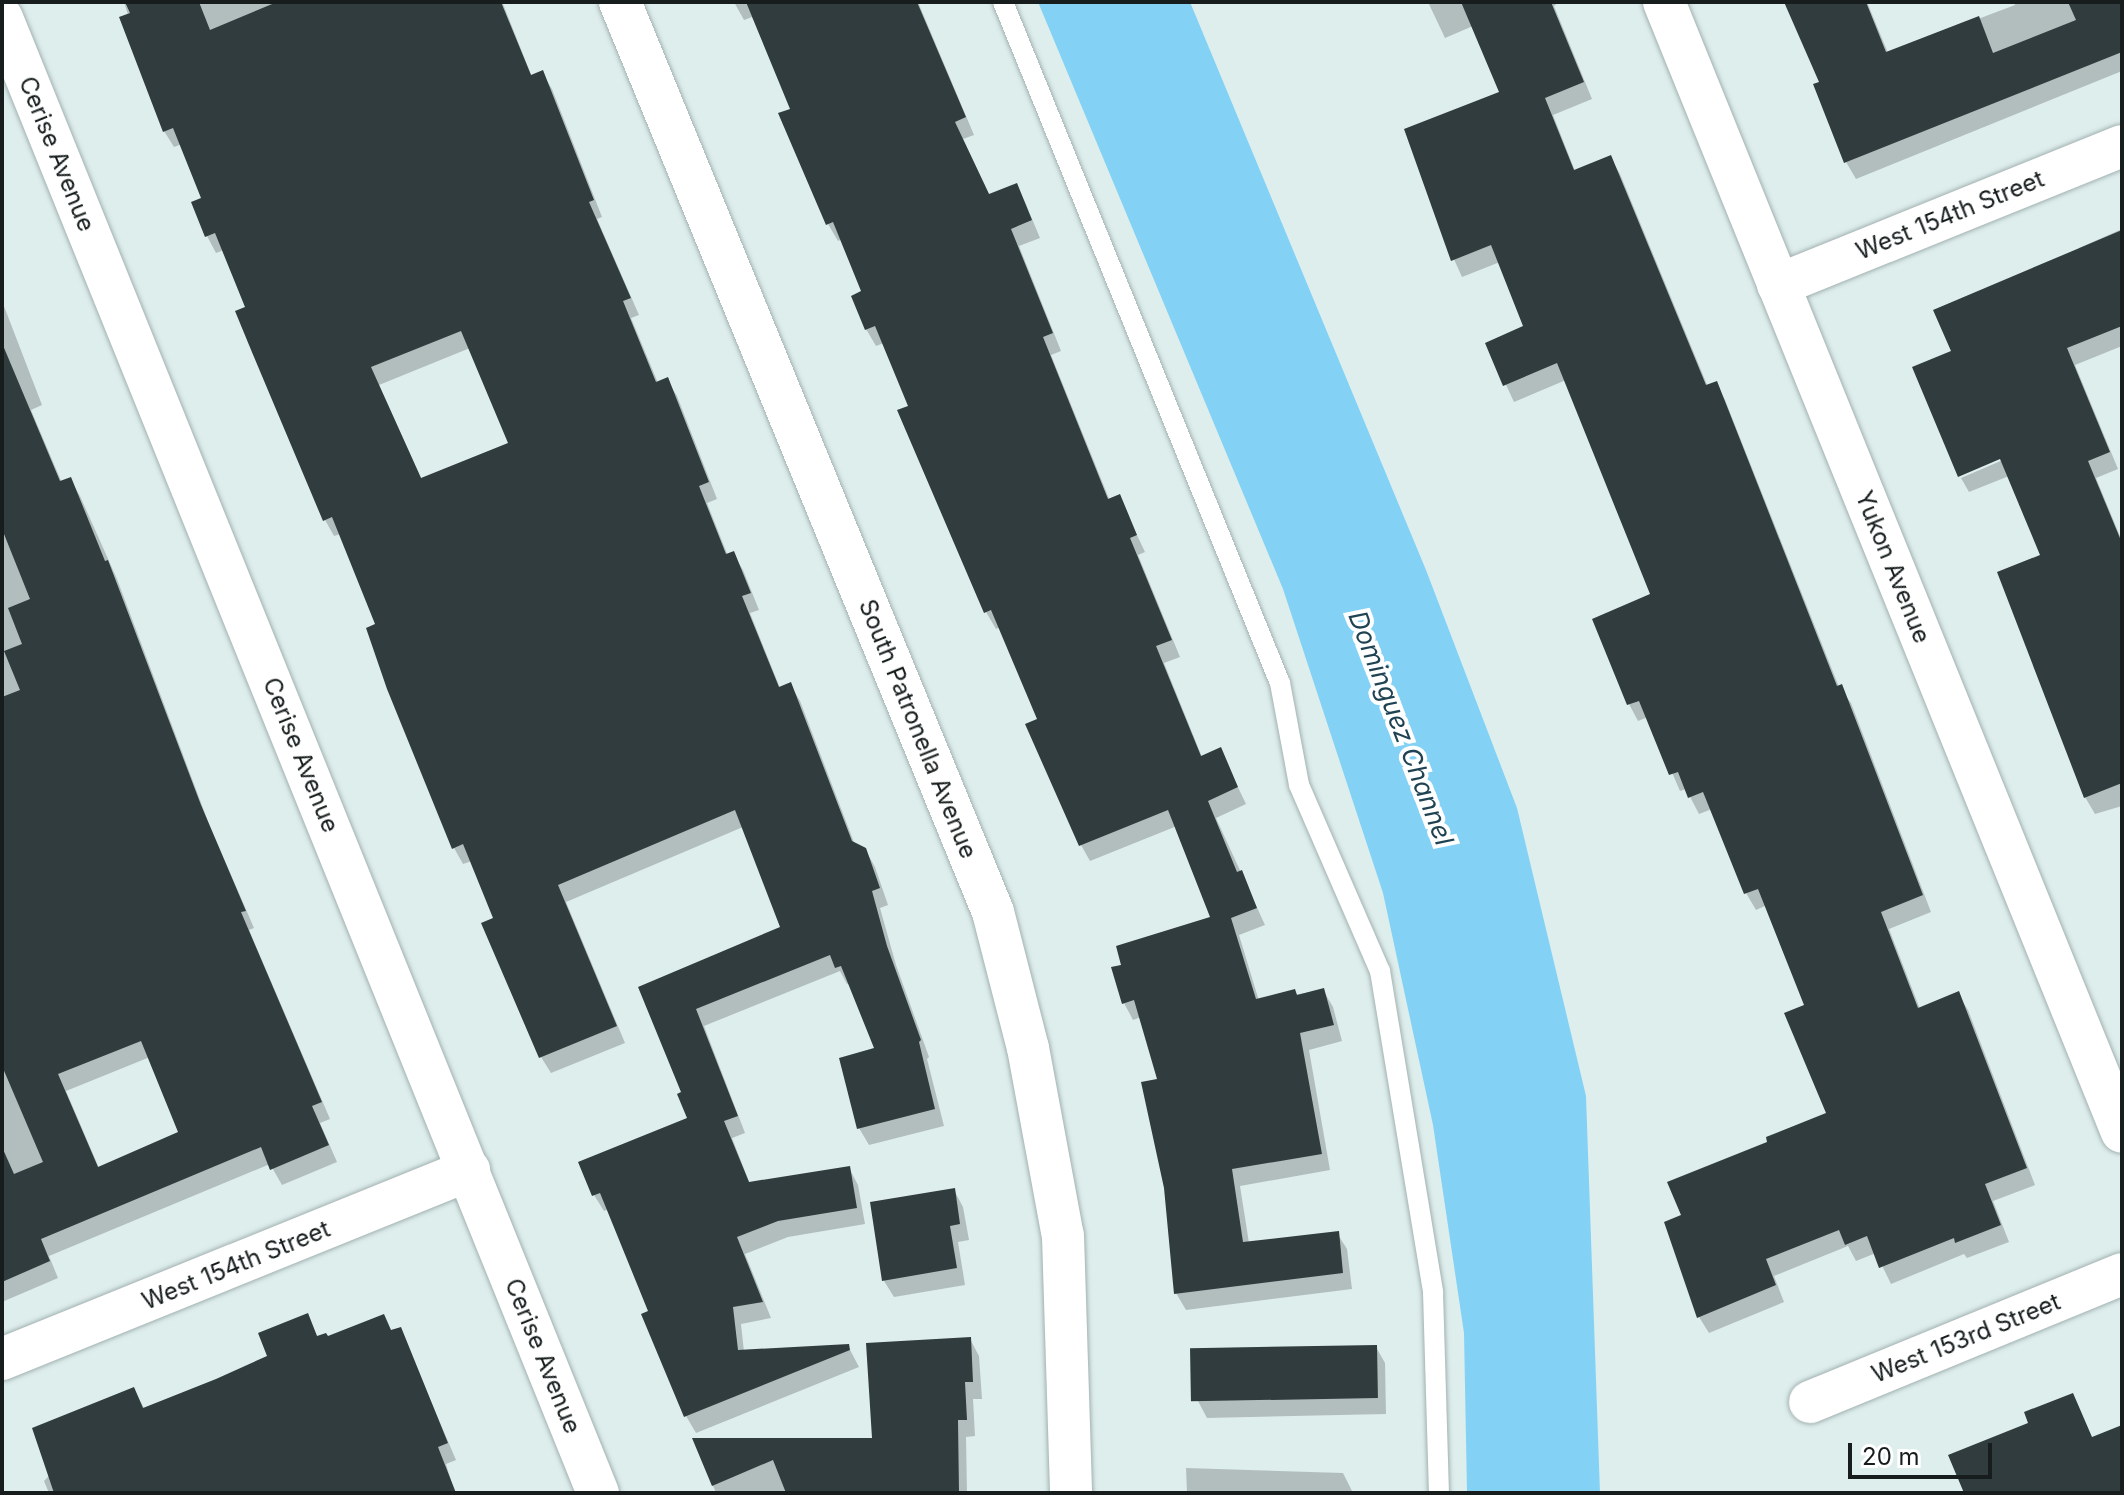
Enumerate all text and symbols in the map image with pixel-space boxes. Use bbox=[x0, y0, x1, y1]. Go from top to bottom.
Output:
street label: Cerise Avenue bbox=[13, 72, 101, 236]
street label: West 154th Street bbox=[1852, 164, 2048, 266]
street label: Yukon Avenue bbox=[1849, 487, 1937, 647]
street label: South Patronella Avenue bbox=[853, 595, 983, 863]
water label: Dominguez Channel bbox=[1342, 606, 1460, 850]
street label: Cerise Avenue bbox=[257, 673, 345, 837]
street label: West 154th Street bbox=[138, 1214, 334, 1316]
street label: Cerise Avenue bbox=[499, 1274, 587, 1438]
street label: West 153rd Street bbox=[1868, 1287, 2064, 1389]
scale bar bbox=[1852, 1427, 1996, 1477]
text: 20 m bbox=[1862, 1442, 1920, 1471]

